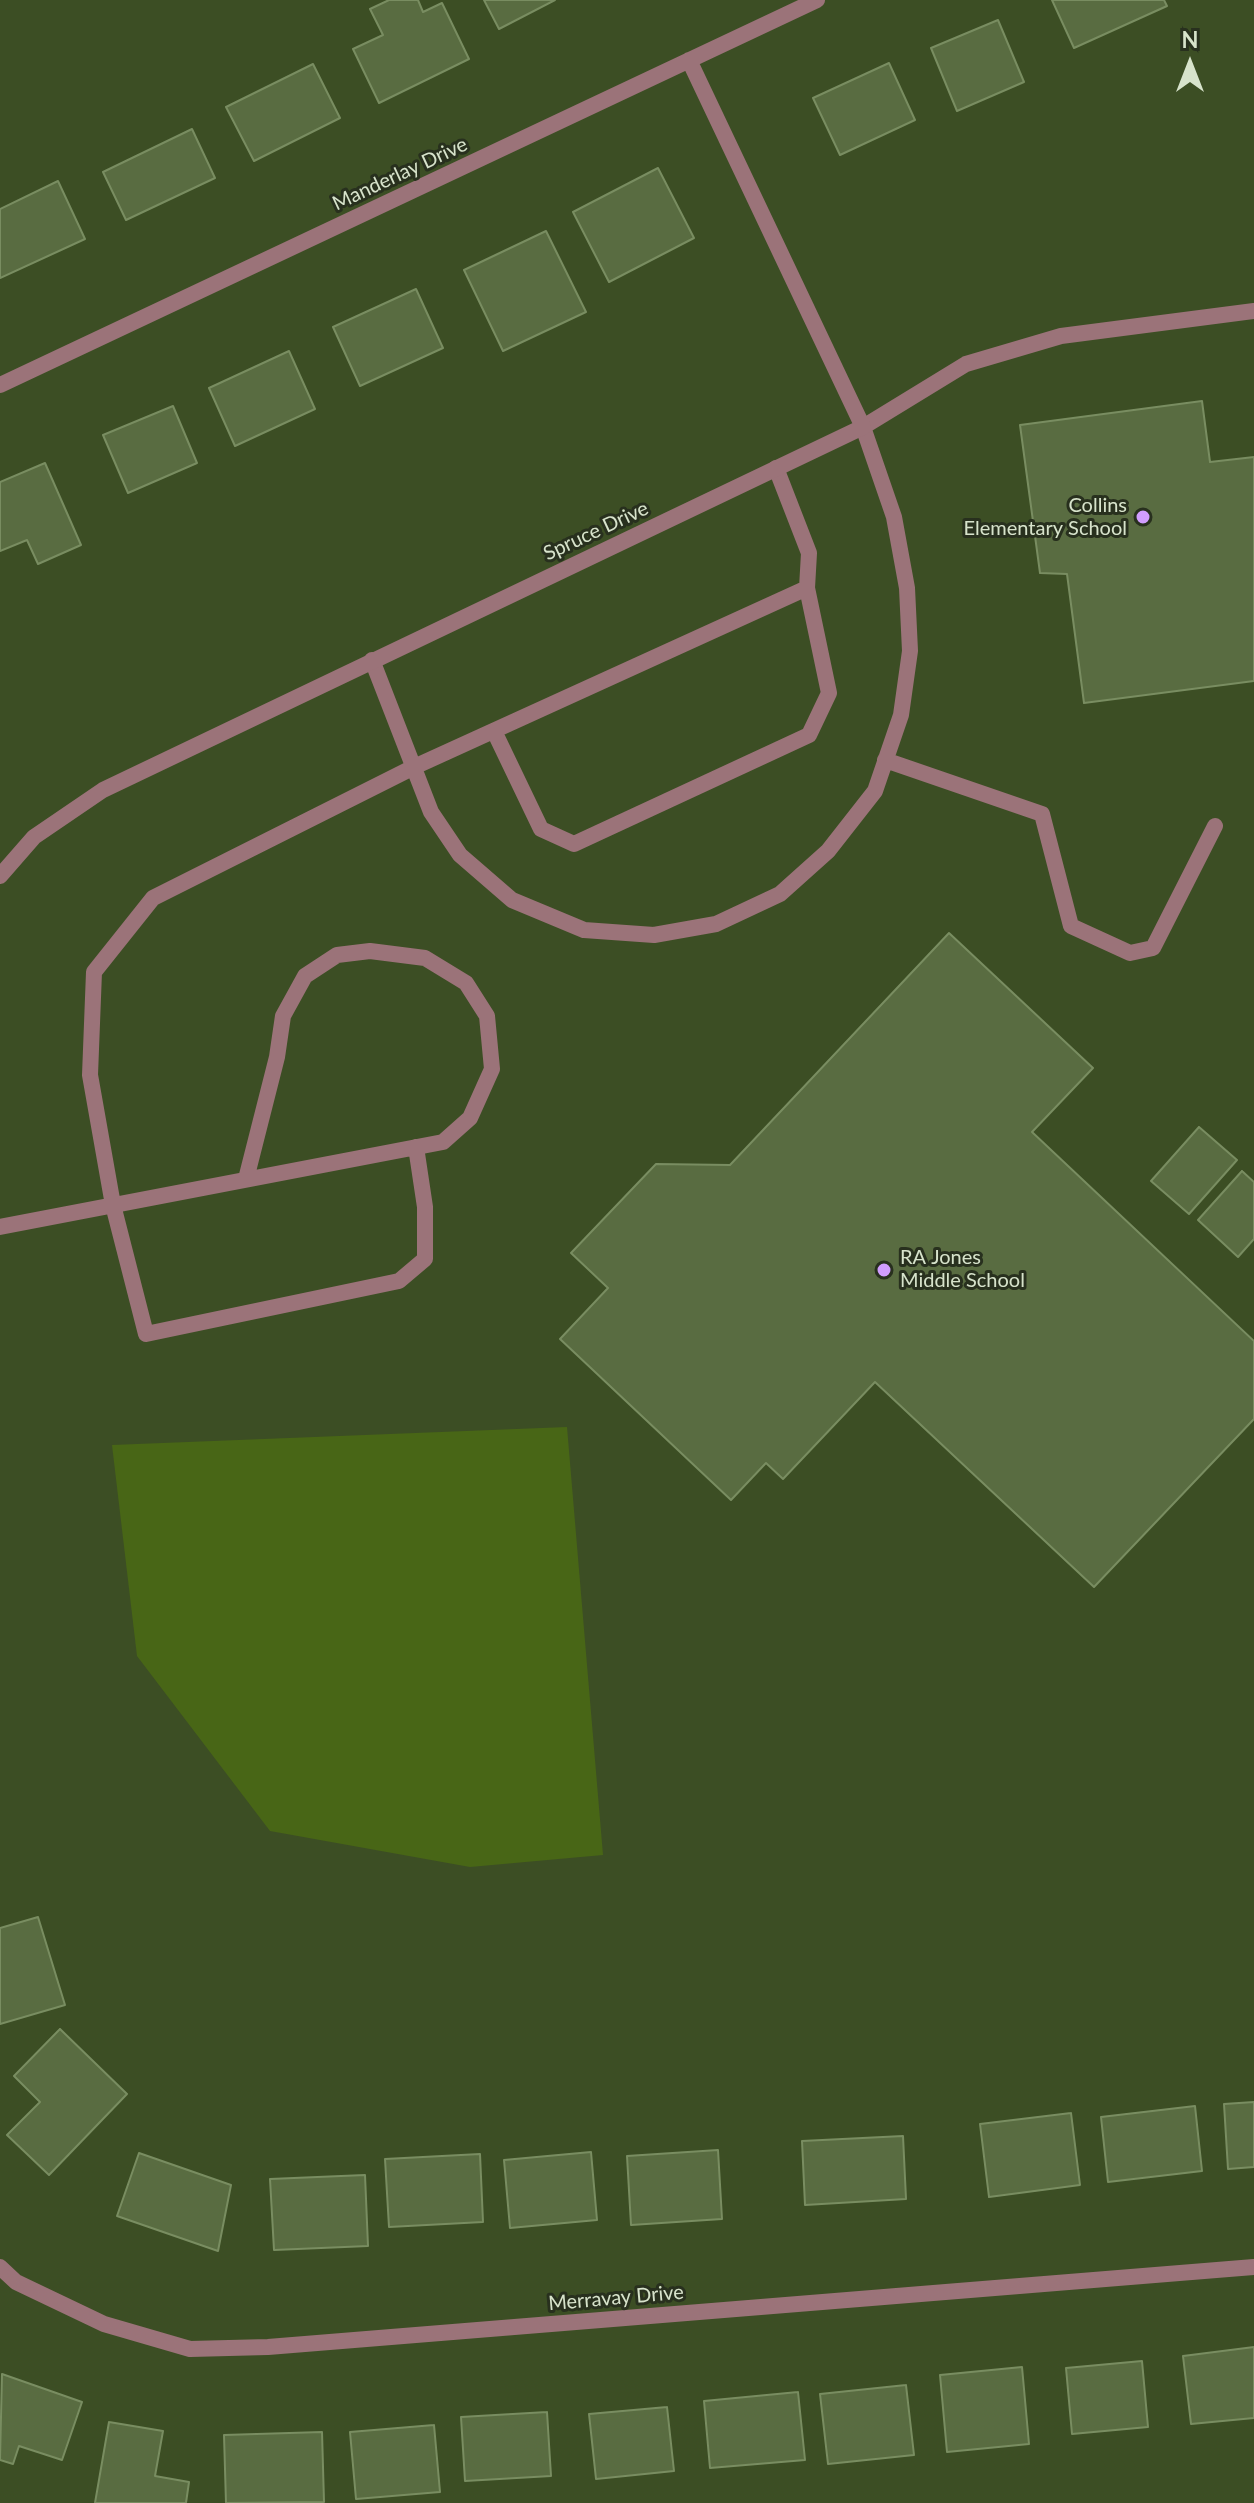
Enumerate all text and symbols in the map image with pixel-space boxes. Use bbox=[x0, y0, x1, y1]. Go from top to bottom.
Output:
north arrow bbox=[1150, 24, 1230, 104]
text: N bbox=[1182, 26, 1198, 53]
street label: Manderlay Drive bbox=[329, 132, 471, 216]
place label: Collins Elementary School bbox=[964, 494, 1127, 541]
street label: Spruce Drive bbox=[540, 496, 652, 566]
marker: Collins Elementary School bbox=[1134, 508, 1152, 526]
place label: RA Jones Middle School bbox=[900, 1246, 1025, 1293]
marker: RA Jones Middle School bbox=[875, 1261, 893, 1279]
street label: Merravay Drive bbox=[547, 2280, 685, 2316]

